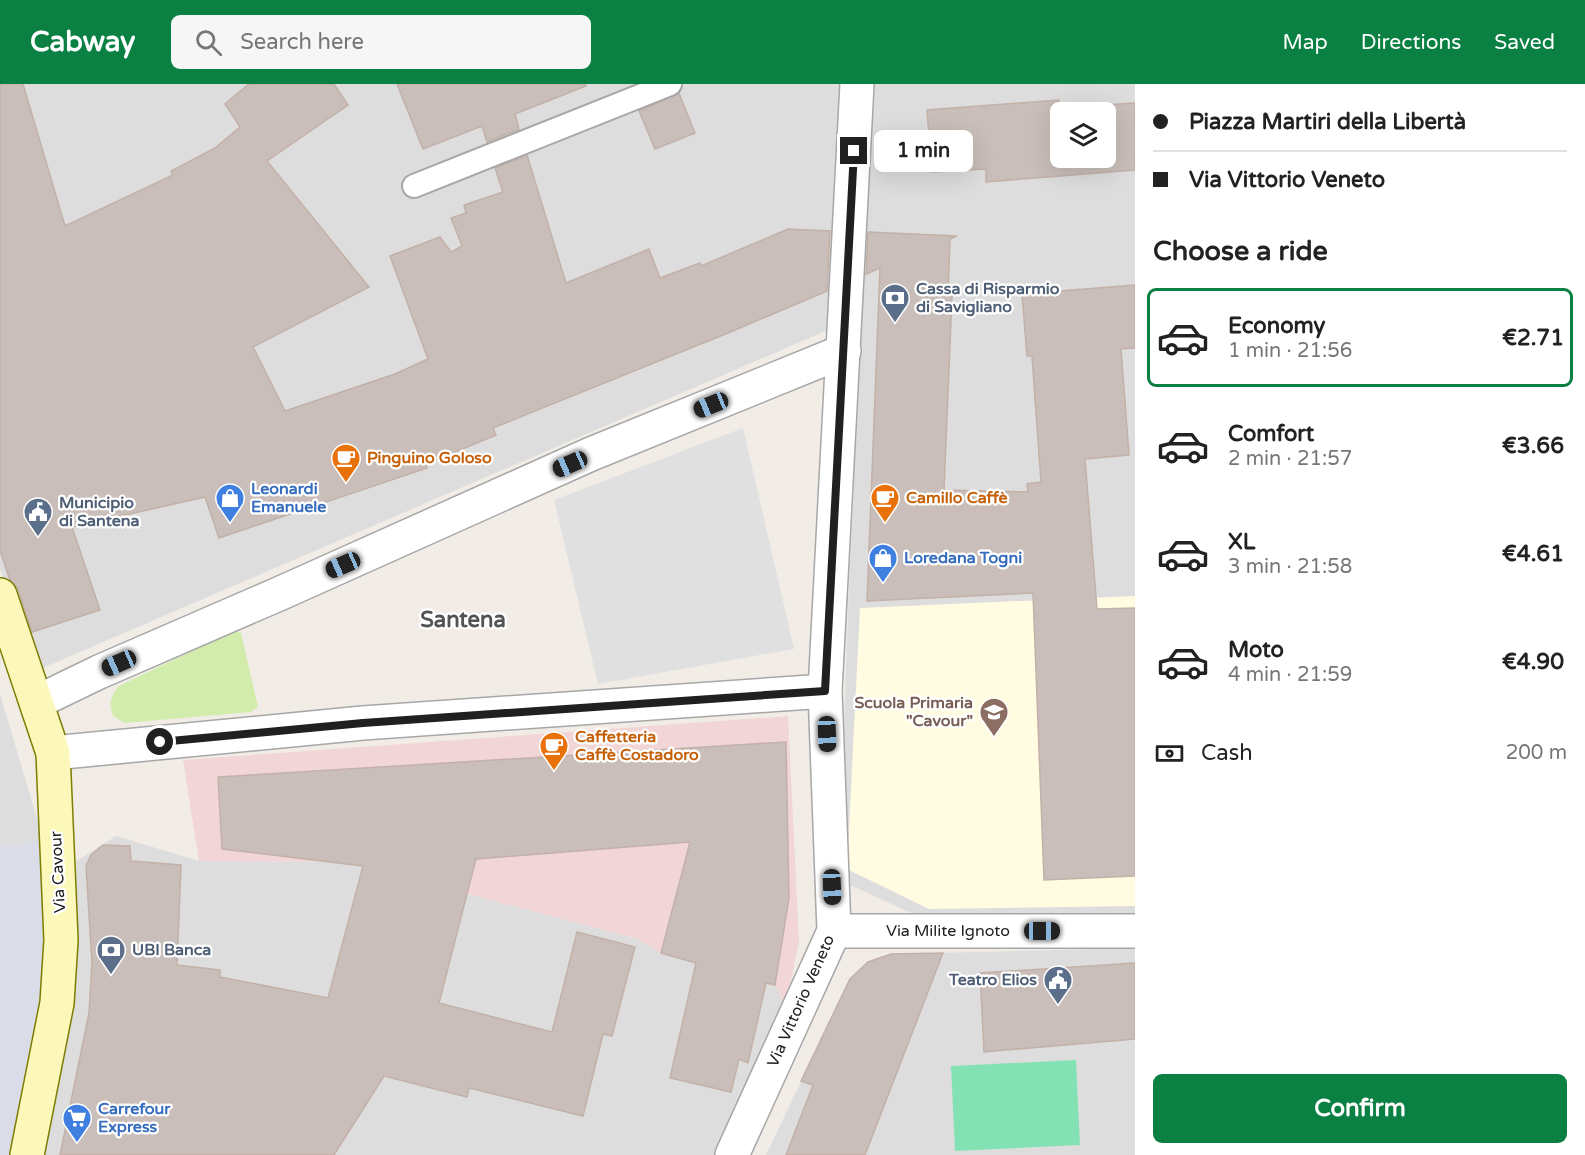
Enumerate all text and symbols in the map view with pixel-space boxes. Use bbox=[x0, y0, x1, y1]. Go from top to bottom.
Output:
search box bbox=[171, 15, 591, 69]
text: Cabway bbox=[30, 25, 135, 59]
icon: search bbox=[192, 26, 225, 59]
text: Search here bbox=[240, 29, 364, 55]
text: Map bbox=[1282, 30, 1328, 55]
text: Directions bbox=[1361, 30, 1461, 55]
text: Saved bbox=[1494, 30, 1555, 55]
map controls bbox=[1050, 102, 1116, 168]
button: layers bbox=[1050, 102, 1116, 168]
text: Piazza Martiri della Libertà bbox=[1189, 109, 1466, 135]
callout: 1 min bbox=[875, 130, 974, 172]
route end bbox=[840, 137, 867, 164]
text: 1 min bbox=[897, 139, 950, 163]
text: Via Vittorio Veneto bbox=[1189, 167, 1385, 193]
text: Choose a ride bbox=[1153, 235, 1328, 268]
place label: Cassa di Risparmio di Savigliano bbox=[916, 279, 1060, 317]
bank icon: Cassa di Risparmio di Savigliano bbox=[879, 282, 911, 324]
icon: car bbox=[1156, 311, 1210, 365]
text: Economy bbox=[1228, 313, 1325, 339]
text: €2.71 bbox=[1502, 325, 1564, 351]
text: 1 min · 21:56 bbox=[1228, 339, 1352, 363]
car bbox=[691, 390, 731, 420]
icon: car bbox=[1156, 419, 1210, 473]
text: Comfort bbox=[1228, 421, 1314, 447]
text: €3.66 bbox=[1502, 433, 1564, 459]
cafe icon: Pinguino Goloso bbox=[330, 442, 362, 484]
text: 2 min · 21:57 bbox=[1228, 447, 1352, 471]
place label: Pinguino Goloso bbox=[367, 448, 492, 468]
car bbox=[550, 448, 590, 480]
place label: Leonardi Emanuele bbox=[251, 479, 326, 517]
shop icon: Leonardi Emanuele bbox=[214, 482, 246, 524]
cafe icon: Camillo Caffè bbox=[869, 482, 901, 524]
place label: Camillo Caffè bbox=[906, 488, 1008, 508]
place label: Municipio di Santena bbox=[59, 493, 139, 531]
public building icon: Municipio di Santena bbox=[22, 496, 54, 538]
icon: car bbox=[1156, 527, 1210, 581]
text: XL bbox=[1228, 529, 1255, 555]
text: €4.61 bbox=[1502, 541, 1564, 567]
shop icon: Loredana Togni bbox=[867, 542, 899, 584]
place label: Loredana Togni bbox=[904, 548, 1022, 568]
car bbox=[323, 549, 363, 581]
text: 3 min · 21:58 bbox=[1228, 555, 1352, 579]
district label: Santena bbox=[420, 607, 506, 633]
icon: car bbox=[1156, 635, 1210, 689]
text: Moto bbox=[1228, 637, 1284, 663]
car bbox=[99, 647, 139, 679]
text: €4.90 bbox=[1502, 649, 1564, 675]
text: 4 min · 21:59 bbox=[1228, 663, 1352, 687]
place label: Scuola Primaria "Cavour" bbox=[854, 693, 973, 731]
school or university icon: Scuola Primaria "Cavour" bbox=[978, 696, 1010, 738]
car bbox=[817, 716, 837, 752]
place label: Caffetteria Caffè Costadoro bbox=[575, 727, 699, 765]
route start bbox=[146, 728, 173, 755]
cafe icon: Caffetteria Caffè Costadoro bbox=[538, 730, 570, 772]
icon: cash bbox=[1153, 737, 1186, 770]
text: Cash bbox=[1201, 740, 1253, 766]
text: 200 m bbox=[1506, 741, 1567, 765]
street label: Via Cavour bbox=[46, 830, 70, 913]
car bbox=[822, 869, 842, 905]
street label: Via Milite Ignoto bbox=[886, 921, 1010, 941]
car bbox=[1024, 922, 1060, 940]
street label: Via Vittorio Veneto bbox=[763, 932, 839, 1070]
bank icon: UBI Banca bbox=[95, 934, 127, 976]
place label: UBI Banca bbox=[132, 940, 211, 960]
public building icon: Teatro Elios bbox=[1042, 964, 1074, 1006]
place label: Teatro Elios bbox=[948, 970, 1037, 990]
button: Confirm bbox=[1153, 1074, 1567, 1143]
place label: Carrefour Express bbox=[98, 1099, 171, 1137]
supermarket icon: Carrefour Express bbox=[61, 1102, 93, 1144]

